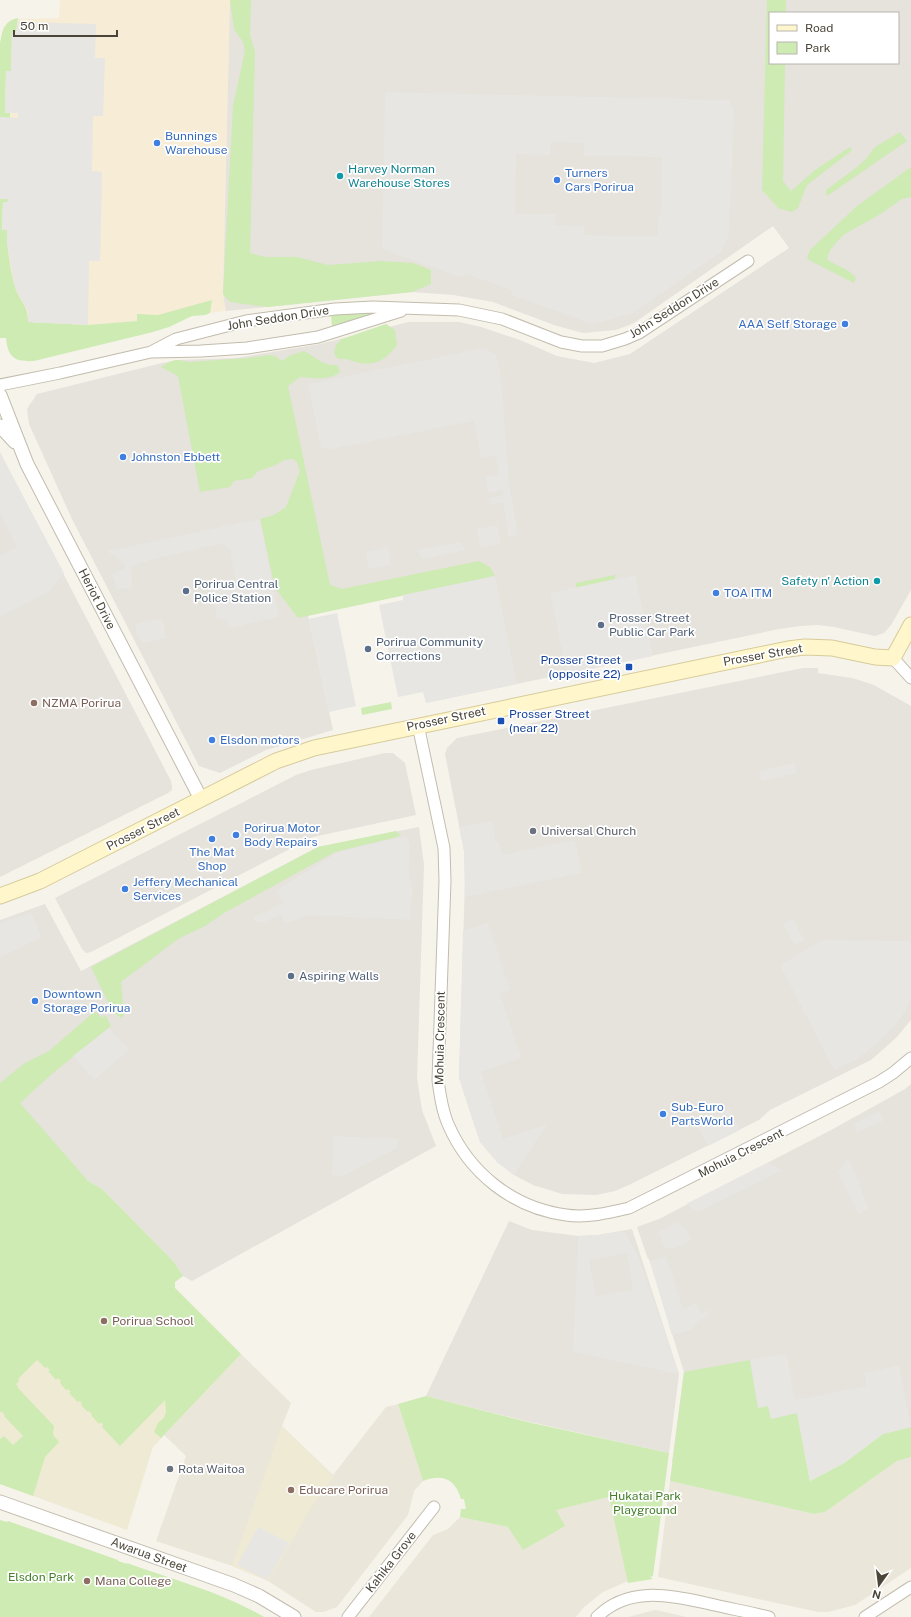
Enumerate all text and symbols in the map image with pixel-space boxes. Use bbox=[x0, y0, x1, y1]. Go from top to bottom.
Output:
scale bar bbox=[14, 12, 117, 38]
legend bbox=[769, 12, 899, 64]
text: 50 m bbox=[20, 19, 48, 33]
text: Road bbox=[805, 21, 833, 35]
text: Park bbox=[805, 41, 831, 55]
place label: Bunnings Warehouse bbox=[165, 129, 228, 157]
marker: Bunnings Warehouse bbox=[152, 138, 162, 148]
place label: Harvey Norman Warehouse Stores bbox=[348, 162, 450, 190]
place label: Turners Cars Porirua bbox=[565, 166, 634, 194]
marker: Harvey Norman Warehouse Stores bbox=[335, 171, 345, 181]
marker: Turners Cars Porirua bbox=[552, 175, 562, 185]
street label: John Seddon Drive bbox=[627, 275, 721, 341]
street label: John Seddon Drive bbox=[226, 303, 330, 333]
place label: AAA Self Storage bbox=[738, 317, 837, 331]
marker: AAA Self Storage bbox=[840, 319, 850, 329]
place label: Johnston Ebbett bbox=[131, 450, 220, 464]
marker: Johnston Ebbett bbox=[118, 452, 128, 462]
street label: Heriot Drive bbox=[76, 566, 118, 632]
place label: Safety n' Action bbox=[781, 574, 869, 588]
marker: Safety n' Action bbox=[872, 576, 882, 586]
place label: Porirua Central Police Station bbox=[194, 577, 279, 605]
marker: Porirua Central Police Station bbox=[181, 586, 191, 596]
place label: TOA ITM bbox=[724, 586, 772, 600]
marker: TOA ITM bbox=[711, 588, 721, 598]
place label: Prosser Street Public Car Park bbox=[609, 611, 695, 639]
marker: Prosser Street Public Car Park bbox=[596, 620, 606, 630]
place label: Porirua Community Corrections bbox=[376, 635, 484, 663]
street label: Prosser Street bbox=[722, 641, 804, 669]
marker: Porirua Community Corrections bbox=[363, 644, 373, 654]
place label: Prosser Street (opposite 22) bbox=[540, 653, 621, 681]
marker: Prosser Street (opposite 22) bbox=[624, 662, 634, 672]
place label: NZMA Porirua bbox=[42, 696, 121, 710]
marker: NZMA Porirua bbox=[29, 698, 39, 708]
street label: Prosser Street bbox=[405, 704, 487, 734]
place label: Prosser Street (near 22) bbox=[509, 707, 590, 735]
marker: Prosser Street (near 22) bbox=[496, 716, 506, 726]
place label: Elsdon motors bbox=[220, 733, 300, 747]
marker: Elsdon motors bbox=[207, 735, 217, 745]
street label: Prosser Street bbox=[104, 804, 182, 854]
place label: Porirua Motor Body Repairs bbox=[244, 821, 321, 849]
place label: Universal Church bbox=[541, 824, 636, 838]
marker: Universal Church bbox=[528, 826, 538, 836]
marker: Porirua Motor Body Repairs bbox=[231, 830, 241, 840]
marker: The Mat Shop bbox=[207, 834, 217, 844]
place label: The Mat Shop bbox=[189, 845, 235, 873]
place label: Jeffery Mechanical Services bbox=[133, 875, 239, 903]
marker: Jeffery Mechanical Services bbox=[120, 884, 130, 894]
place label: Aspiring Walls bbox=[299, 969, 379, 983]
marker: Aspiring Walls bbox=[286, 971, 296, 981]
place label: Downtown Storage Porirua bbox=[43, 987, 130, 1015]
street label: Mohuia Crescent bbox=[432, 990, 448, 1085]
marker: Downtown Storage Porirua bbox=[30, 996, 40, 1006]
place label: Sub-Euro PartsWorld bbox=[671, 1100, 733, 1128]
marker: Sub-Euro PartsWorld bbox=[658, 1109, 668, 1119]
street label: Mohuia Crescent bbox=[696, 1125, 786, 1181]
place label: Porirua School bbox=[112, 1314, 194, 1328]
marker: Porirua School bbox=[99, 1316, 109, 1326]
place label: Rota Waitoa bbox=[178, 1462, 245, 1476]
marker: Rota Waitoa bbox=[165, 1464, 175, 1474]
place label: Educare Porirua bbox=[299, 1483, 388, 1497]
marker: Educare Porirua bbox=[286, 1485, 296, 1495]
park label: Hukatai Park Playground bbox=[609, 1489, 681, 1517]
street label: Kahika Grove bbox=[363, 1529, 419, 1595]
street label: Awarua Street bbox=[109, 1535, 189, 1575]
north arrow bbox=[859, 1565, 899, 1605]
park label: Elsdon Park bbox=[8, 1570, 74, 1584]
place label: Mana College bbox=[95, 1574, 172, 1588]
marker: Mana College bbox=[82, 1576, 92, 1586]
text: N bbox=[871, 1588, 882, 1602]

